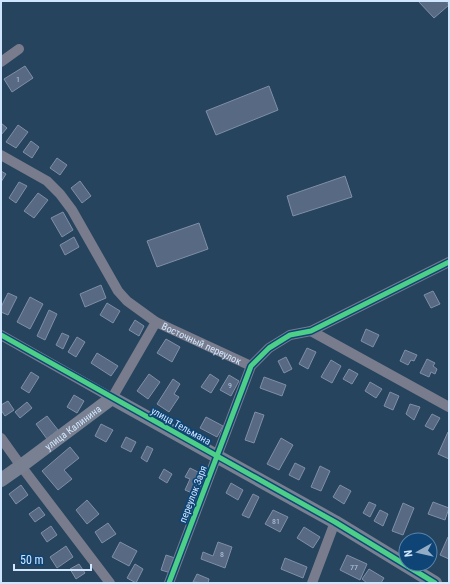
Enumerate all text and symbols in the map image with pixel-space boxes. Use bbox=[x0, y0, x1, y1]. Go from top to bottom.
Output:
house number: 1 bbox=[16, 75, 20, 84]
street label: Восточный переулок bbox=[160, 320, 243, 366]
house number: 9 bbox=[228, 381, 232, 390]
street label: улица Калинина bbox=[43, 403, 103, 452]
street label: улица Тельмана bbox=[149, 405, 213, 447]
street label: переулок Заря bbox=[177, 464, 209, 524]
house number: 81 bbox=[272, 517, 280, 526]
north arrow bbox=[398, 532, 438, 572]
scale bar bbox=[14, 546, 91, 572]
text: N bbox=[402, 549, 415, 558]
house number: 8 bbox=[220, 550, 224, 559]
text: 50 m bbox=[20, 553, 44, 567]
house number: 77 bbox=[350, 563, 358, 572]

